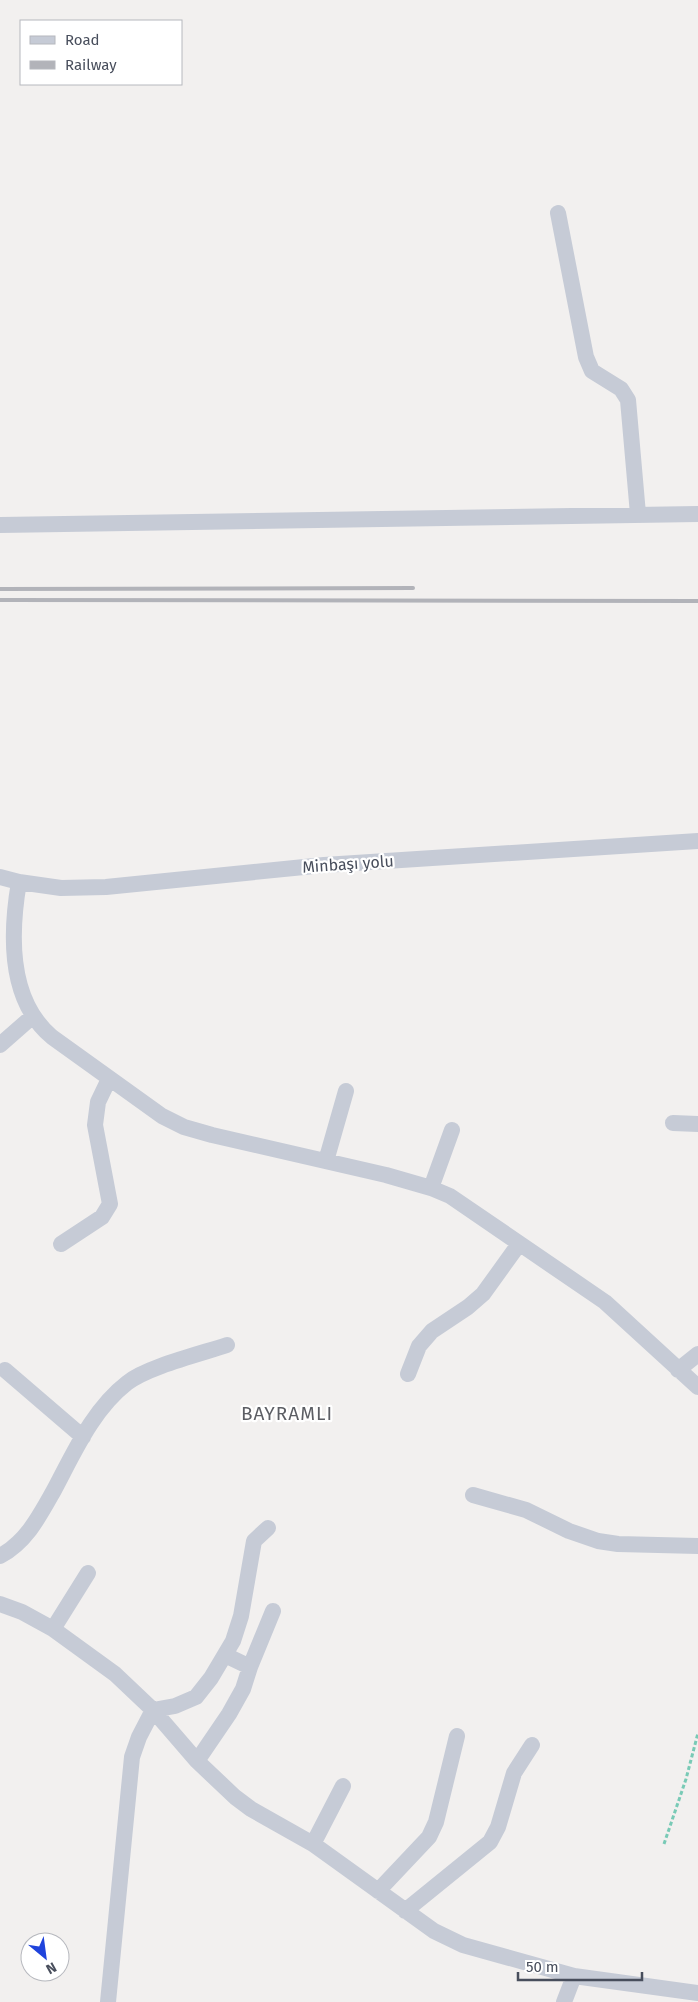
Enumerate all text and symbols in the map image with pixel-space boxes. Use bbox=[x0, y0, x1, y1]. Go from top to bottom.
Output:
legend bbox=[20, 20, 182, 85]
text: Road bbox=[65, 31, 100, 49]
text: Railway bbox=[65, 56, 117, 74]
street label: Minbaşı yolu bbox=[302, 851, 394, 878]
district label: BAYRAMLI bbox=[241, 1402, 333, 1425]
north arrow bbox=[20, 1932, 70, 1982]
scale bar bbox=[518, 1950, 642, 1982]
text: N bbox=[43, 1958, 59, 1978]
text: 50 m bbox=[526, 1958, 559, 1976]

